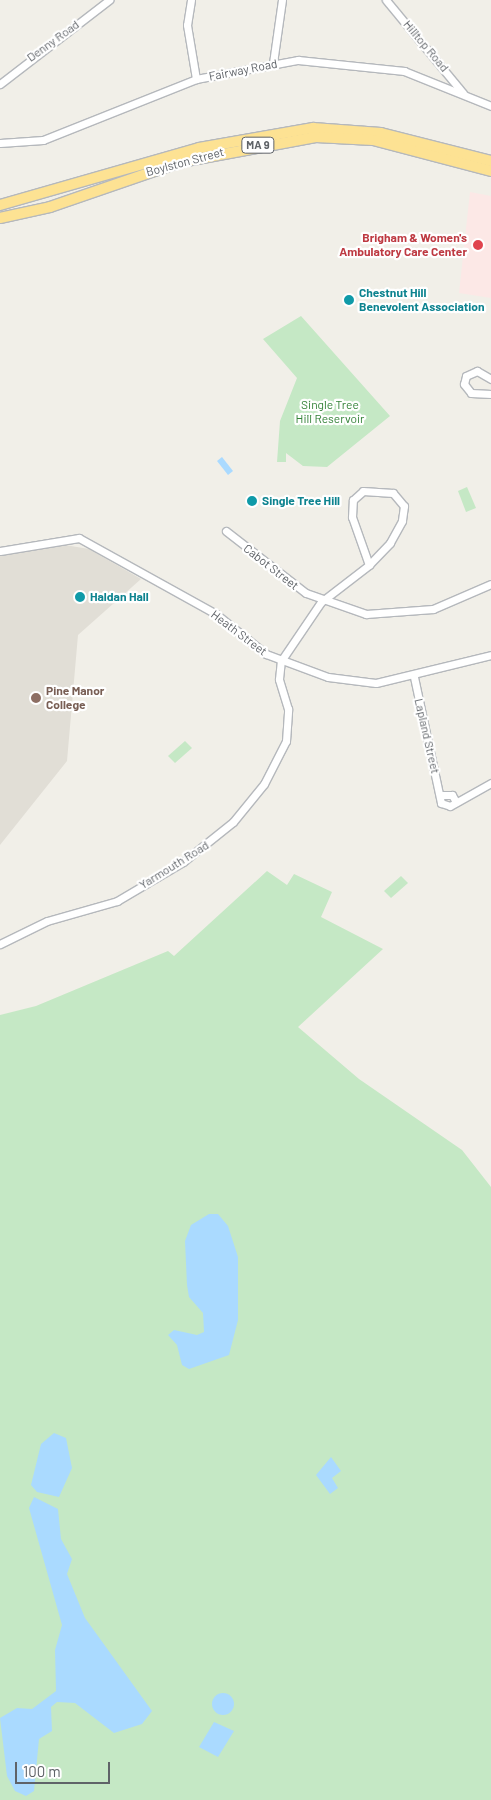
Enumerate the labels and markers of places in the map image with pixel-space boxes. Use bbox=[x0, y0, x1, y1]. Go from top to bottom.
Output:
place label: Brigham & Women's Ambulatory Care Center bbox=[339, 231, 467, 259]
marker: Brigham & Women's Ambulatory Care Center bbox=[471, 238, 485, 252]
place label: Chestnut Hill Benevolent Association bbox=[359, 286, 485, 314]
marker: Chestnut Hill Benevolent Association bbox=[343, 294, 355, 306]
place label: Single Tree Hill bbox=[262, 494, 340, 508]
marker: Single Tree Hill bbox=[246, 495, 258, 507]
place label: Haldan Hall bbox=[90, 590, 149, 604]
marker: Haldan Hall bbox=[74, 591, 86, 603]
place label: Pine Manor College bbox=[46, 684, 104, 712]
marker: Pine Manor College bbox=[30, 692, 42, 704]

